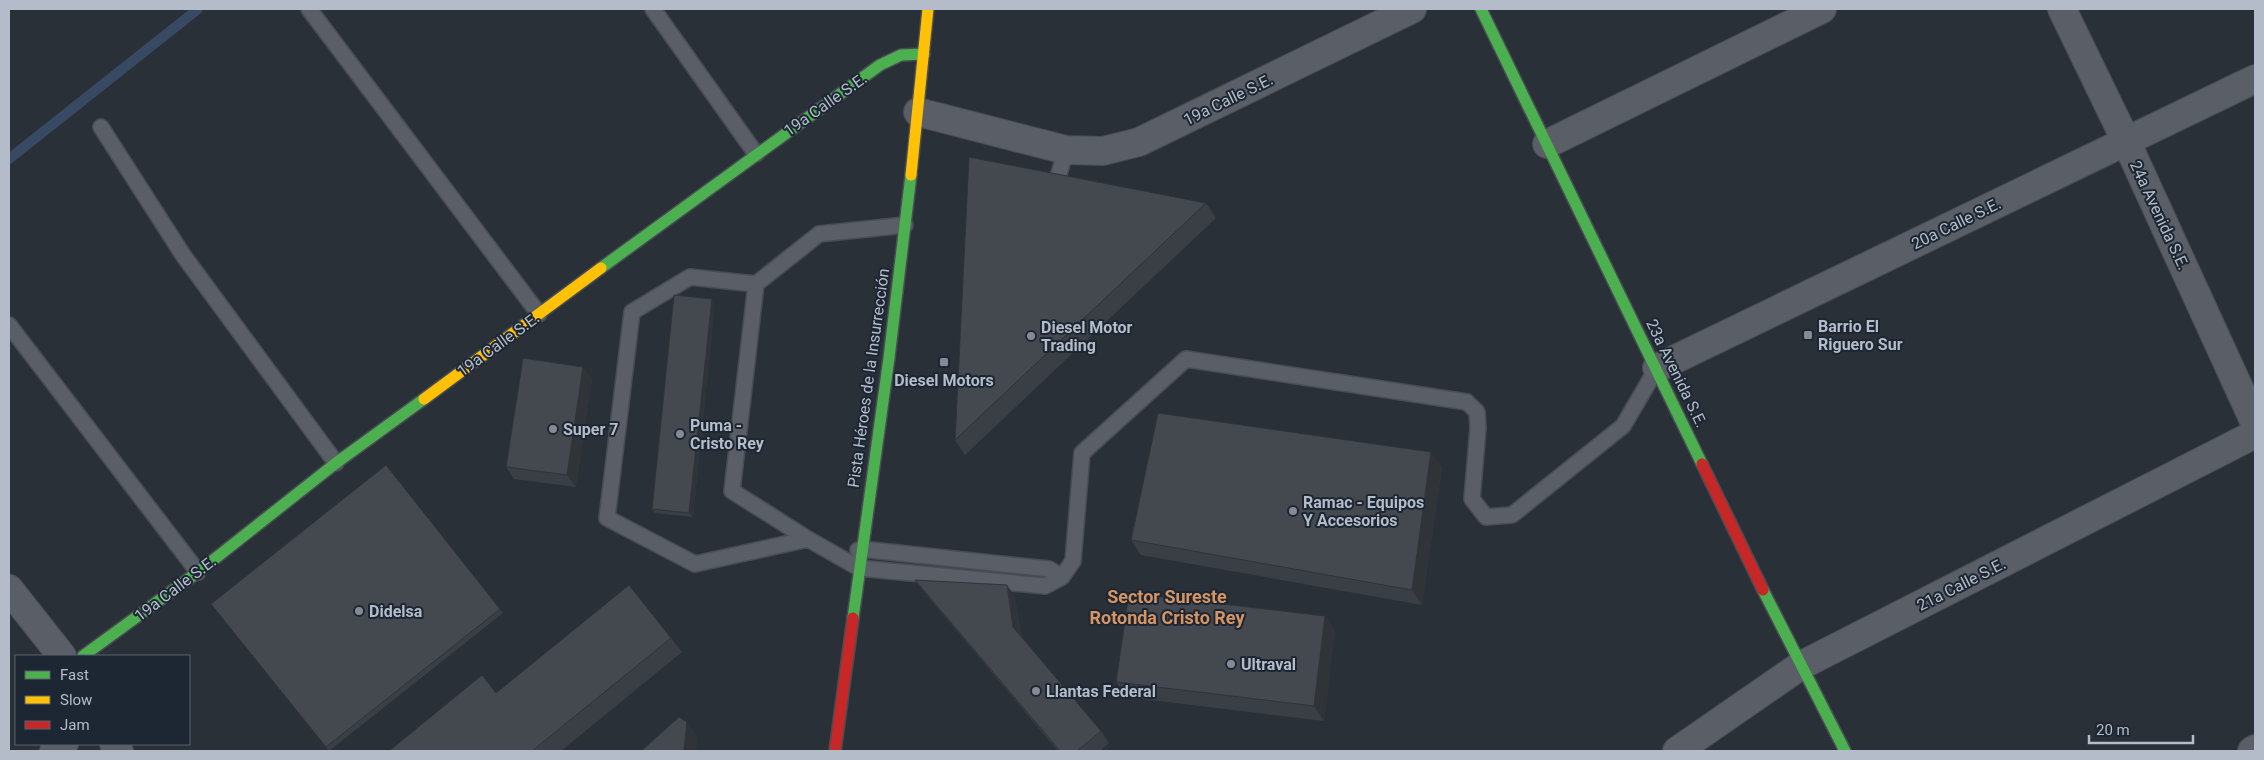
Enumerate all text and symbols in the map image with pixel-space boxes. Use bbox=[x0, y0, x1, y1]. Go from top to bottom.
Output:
street label: 19a Calle S.E. bbox=[780, 69, 870, 140]
street label: 19a Calle S.E. bbox=[1180, 70, 1276, 129]
street label: 24a Avenida S.E. bbox=[2126, 158, 2193, 273]
street label: 20a Calle S.E. bbox=[1908, 194, 2004, 253]
street label: Pista Héroes de la Insurrección bbox=[844, 267, 893, 489]
street label: 19a Calle S.E. bbox=[453, 308, 543, 381]
street label: 23a Avenida S.E. bbox=[1642, 316, 1711, 431]
place label: Barrio El Riguero Sur bbox=[1818, 317, 1903, 354]
place label: Diesel Motor Trading bbox=[1041, 318, 1133, 355]
marker: Barrio El Riguero Sur bbox=[1802, 329, 1814, 341]
marker: Diesel Motor Trading bbox=[1025, 330, 1037, 342]
marker: Diesel Motors bbox=[938, 356, 950, 368]
place label: Diesel Motors bbox=[894, 371, 994, 390]
place label: Puma - Cristo Rey bbox=[690, 416, 765, 453]
place label: Super 7 bbox=[563, 420, 618, 439]
marker: Super 7 bbox=[547, 423, 559, 435]
marker: Puma - Cristo Rey bbox=[674, 428, 686, 440]
place label: Ramac - Equipos Y Accesorios bbox=[1303, 493, 1424, 530]
marker: Ramac - Equipos Y Accesorios bbox=[1287, 505, 1299, 517]
street label: 19a Calle S.E. bbox=[131, 552, 220, 625]
street label: 21a Calle S.E. bbox=[1914, 554, 2009, 615]
district label: Sector Sureste Rotonda Cristo Rey bbox=[1089, 586, 1245, 628]
place label: Didelsa bbox=[369, 602, 423, 621]
marker: Didelsa bbox=[353, 605, 365, 617]
legend bbox=[15, 655, 190, 745]
place label: Ultraval bbox=[1241, 655, 1296, 674]
marker: Ultraval bbox=[1225, 658, 1237, 670]
text: Fast bbox=[60, 666, 89, 684]
place label: Llantas Federal bbox=[1046, 682, 1156, 701]
marker: Llantas Federal bbox=[1030, 685, 1042, 697]
text: Slow bbox=[60, 691, 92, 709]
scale bar bbox=[2089, 712, 2193, 744]
text: Jam bbox=[60, 716, 90, 734]
text: 20 m bbox=[2096, 721, 2130, 739]

